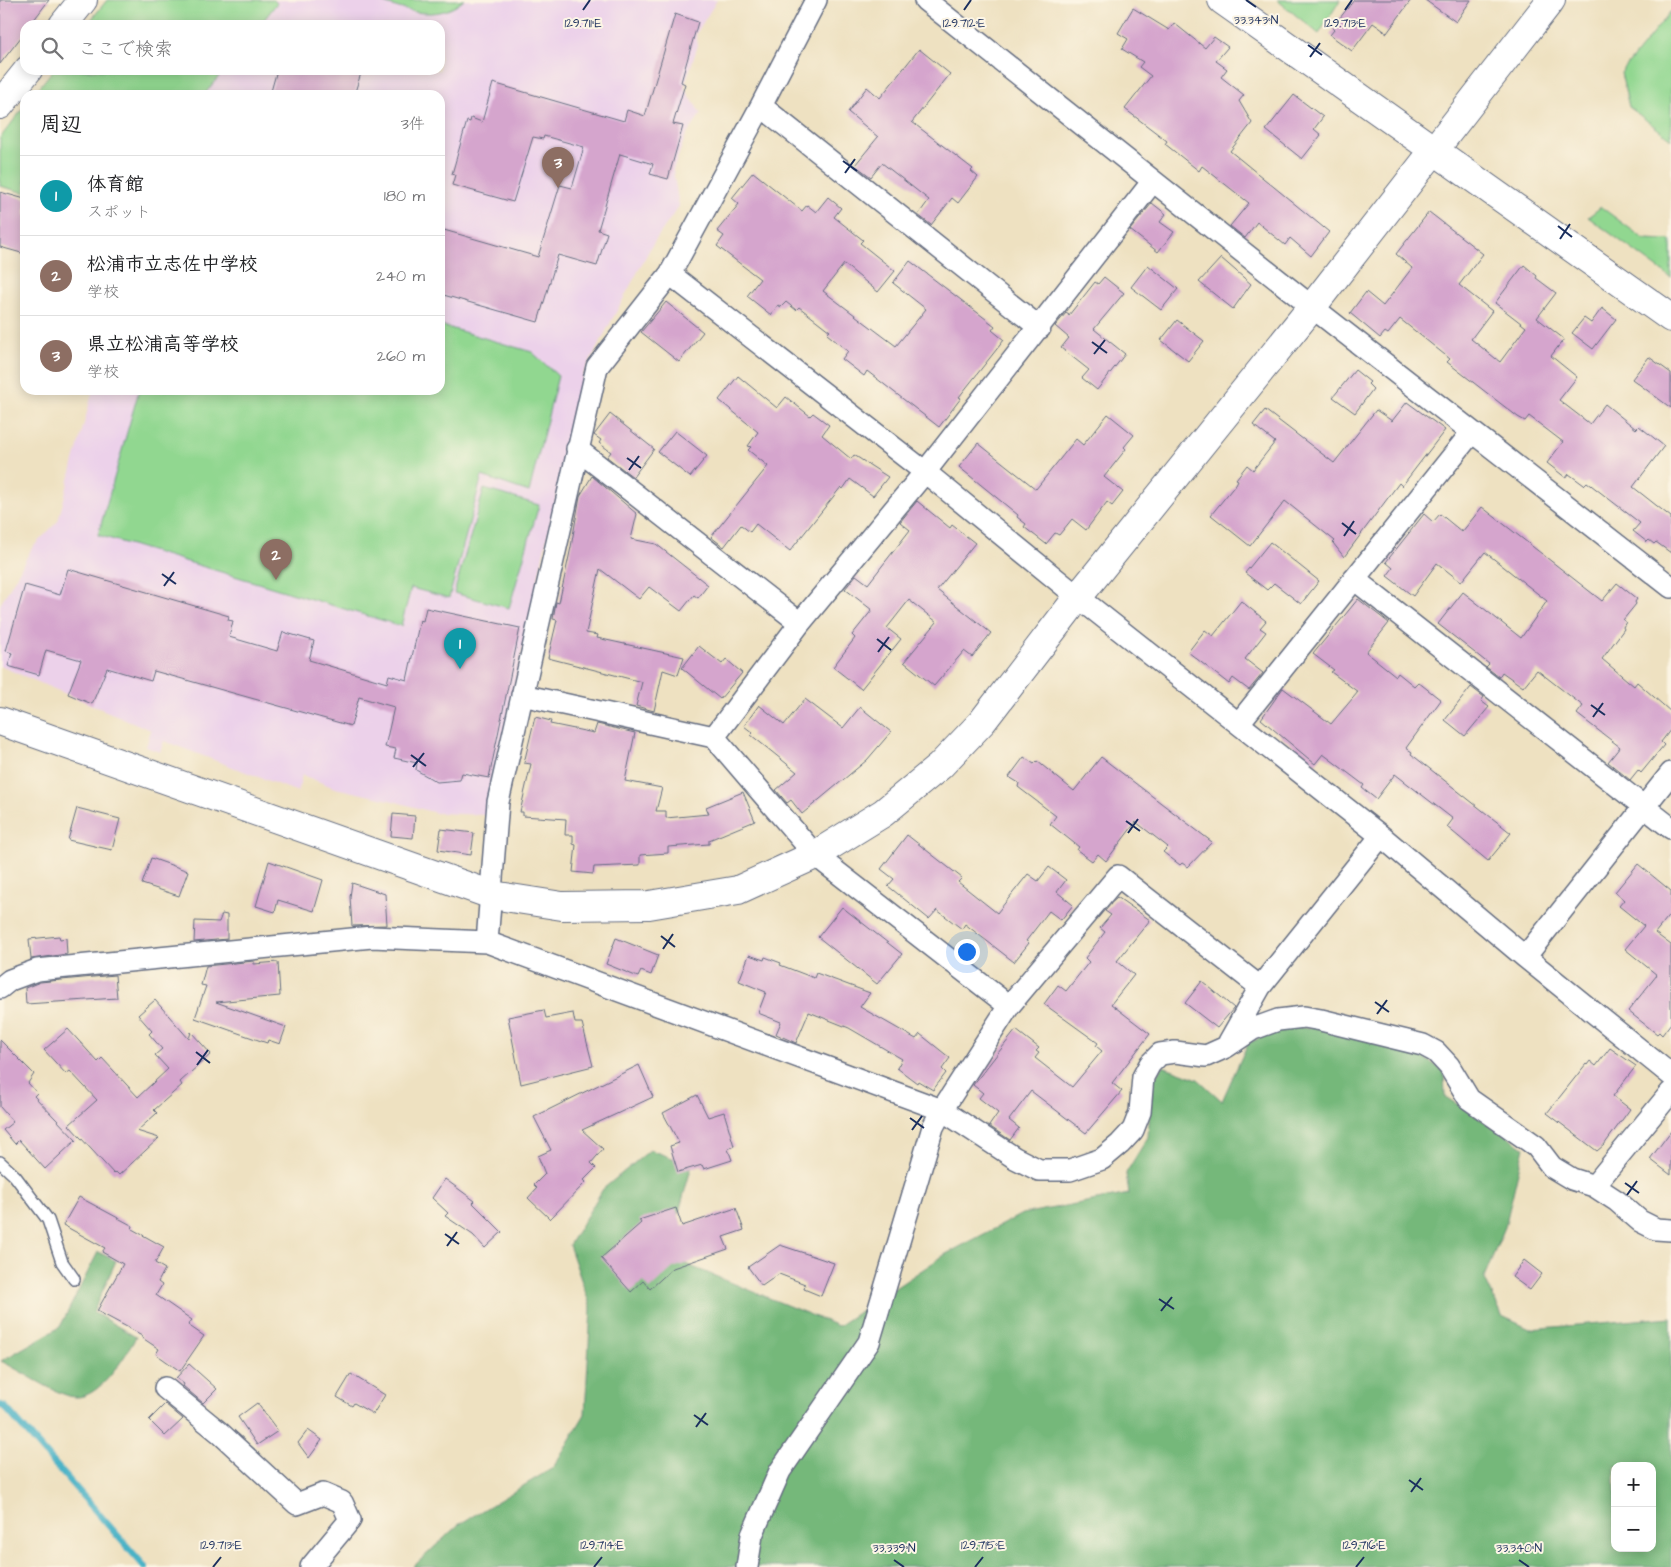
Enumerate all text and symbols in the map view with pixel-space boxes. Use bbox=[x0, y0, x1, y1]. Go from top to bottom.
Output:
text: 33.343°N bbox=[1234, 12, 1279, 29]
text: 129.711°E bbox=[564, 15, 602, 32]
text: 129.712°E bbox=[943, 15, 985, 32]
text: 129.713°E bbox=[1324, 15, 1366, 32]
search box bbox=[20, 20, 445, 75]
icon: search bbox=[38, 34, 66, 62]
text: ここで検索 bbox=[78, 36, 173, 63]
text: 周辺 bbox=[40, 110, 82, 139]
text: 3件 bbox=[401, 113, 425, 135]
pin: 3 bbox=[542, 147, 574, 188]
text: 体育館 bbox=[87, 171, 144, 198]
text: 1 bbox=[55, 185, 57, 207]
text: 180 m bbox=[384, 185, 425, 207]
text: スポット bbox=[87, 201, 151, 223]
text: 松浦市立志佐中学校 bbox=[87, 251, 258, 278]
text: 2 bbox=[51, 265, 61, 287]
text: 240 m bbox=[376, 265, 425, 287]
text: 学校 bbox=[87, 281, 119, 303]
text: 県立松浦高等学校 bbox=[87, 331, 239, 358]
text: 3 bbox=[52, 345, 60, 367]
text: 260 m bbox=[377, 345, 425, 367]
text: 学校 bbox=[87, 361, 119, 383]
pin: 2 bbox=[260, 539, 292, 580]
pin: 1 bbox=[444, 628, 476, 669]
your location bbox=[954, 939, 980, 965]
map controls bbox=[1611, 1462, 1656, 1552]
button: + bbox=[1611, 1462, 1656, 1507]
button: − bbox=[1611, 1507, 1656, 1552]
text: 129.713°E bbox=[200, 1537, 242, 1554]
text: 129.714°E bbox=[580, 1537, 624, 1554]
text: 129.715°E bbox=[961, 1537, 1005, 1554]
text: 129.716°E bbox=[1342, 1537, 1386, 1554]
text: 33.339°N bbox=[872, 1540, 916, 1557]
text: 33.340°N bbox=[1496, 1540, 1542, 1557]

